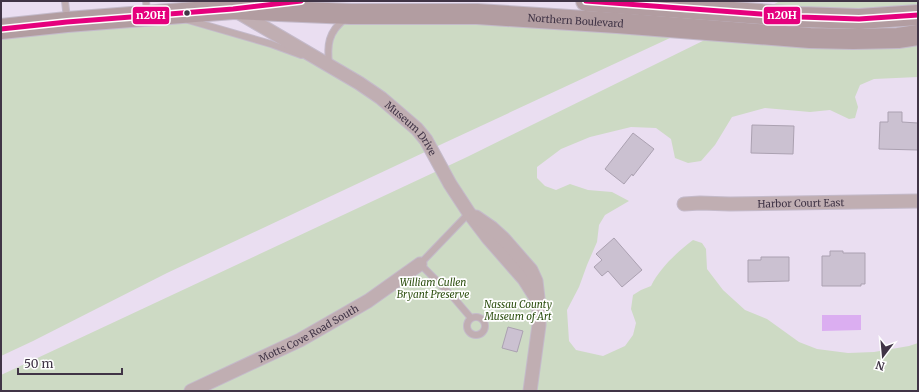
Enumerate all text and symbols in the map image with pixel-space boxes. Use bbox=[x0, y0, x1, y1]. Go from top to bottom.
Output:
line badge: n20H bbox=[132, 6, 170, 25]
line badge: n20H bbox=[763, 6, 801, 25]
text: n20H bbox=[136, 8, 166, 22]
unlabelled marker bbox=[182, 8, 192, 18]
text: n20H bbox=[767, 8, 797, 22]
street label: Northern Boulevard bbox=[527, 11, 624, 30]
street label: Museum Drive bbox=[382, 98, 440, 158]
street label: Harbor Court East bbox=[757, 196, 845, 210]
park label: William Cullen Bryant Preserve bbox=[397, 276, 469, 301]
park label: Nassau County Museum of Art bbox=[484, 298, 553, 323]
street label: Motts Cove Road South bbox=[256, 301, 361, 365]
north arrow bbox=[863, 336, 903, 376]
scale bar bbox=[18, 350, 122, 376]
text: 50 m bbox=[24, 356, 53, 371]
text: N bbox=[874, 358, 886, 374]

